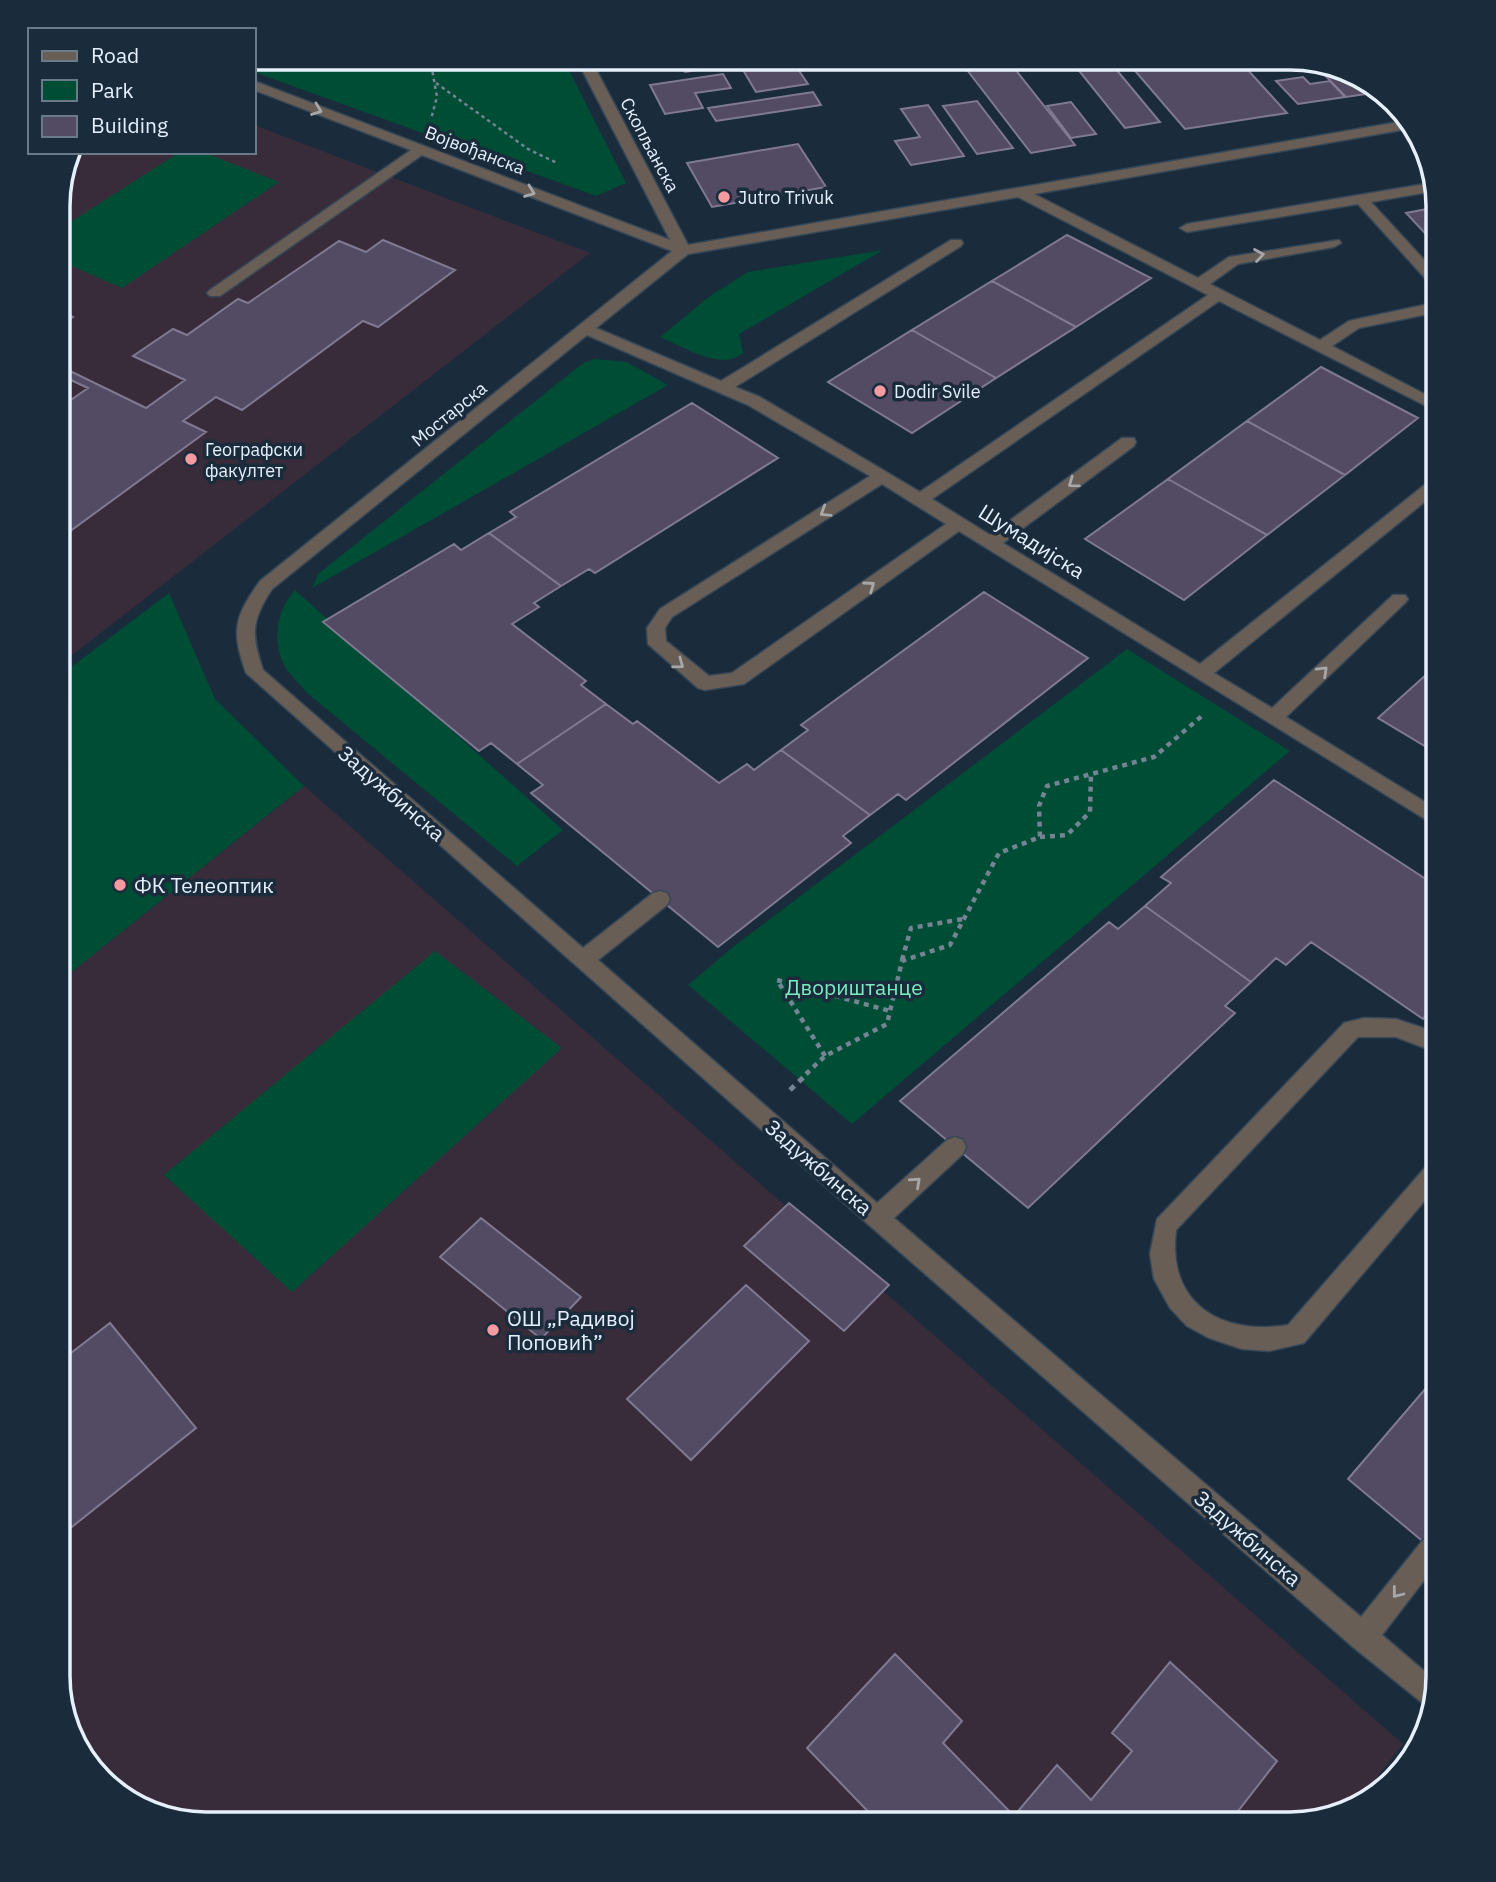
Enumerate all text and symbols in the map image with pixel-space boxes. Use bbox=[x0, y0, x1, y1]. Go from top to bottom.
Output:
legend bbox=[28, 28, 256, 154]
text: Road bbox=[91, 41, 139, 69]
text: Park bbox=[91, 76, 134, 104]
street label: Скопљанска bbox=[615, 94, 685, 197]
one-way arrow bbox=[311, 102, 323, 116]
text: Building bbox=[91, 111, 168, 139]
street label: Војвођанска bbox=[422, 120, 529, 180]
one-way arrow bbox=[523, 184, 535, 198]
place label: Jutro Trivuk bbox=[738, 186, 834, 209]
marker: Jutro Trivuk bbox=[716, 189, 732, 205]
one-way arrow bbox=[1253, 248, 1265, 263]
street label: Мостарска bbox=[407, 376, 492, 451]
place label: Dodir Svile bbox=[894, 380, 981, 403]
marker: Dodir Svile bbox=[872, 383, 888, 399]
place label: Географски факултет bbox=[205, 438, 303, 482]
marker: Географски факултет bbox=[183, 451, 199, 467]
one-way arrow bbox=[1068, 475, 1081, 487]
street label: Шумадијска bbox=[974, 497, 1090, 585]
one-way arrow bbox=[819, 504, 832, 517]
one-way arrow bbox=[862, 582, 875, 594]
one-way arrow bbox=[671, 655, 684, 668]
one-way arrow bbox=[1315, 666, 1328, 679]
street label: Задужбинска bbox=[333, 739, 451, 847]
place label: ФК Телеоптик bbox=[134, 871, 274, 899]
marker: ФК Телеоптик bbox=[112, 877, 128, 893]
park label: Двориштанце bbox=[785, 973, 923, 1001]
street label: Задужбинска bbox=[760, 1113, 878, 1221]
one-way arrow bbox=[908, 1178, 921, 1191]
place label: ОШ „Радивој Поповић” bbox=[507, 1304, 635, 1356]
marker: ОШ „Радивој Поповић” bbox=[485, 1322, 501, 1338]
street label: Задужбинска bbox=[1189, 1484, 1307, 1592]
one-way arrow bbox=[1393, 1585, 1406, 1598]

